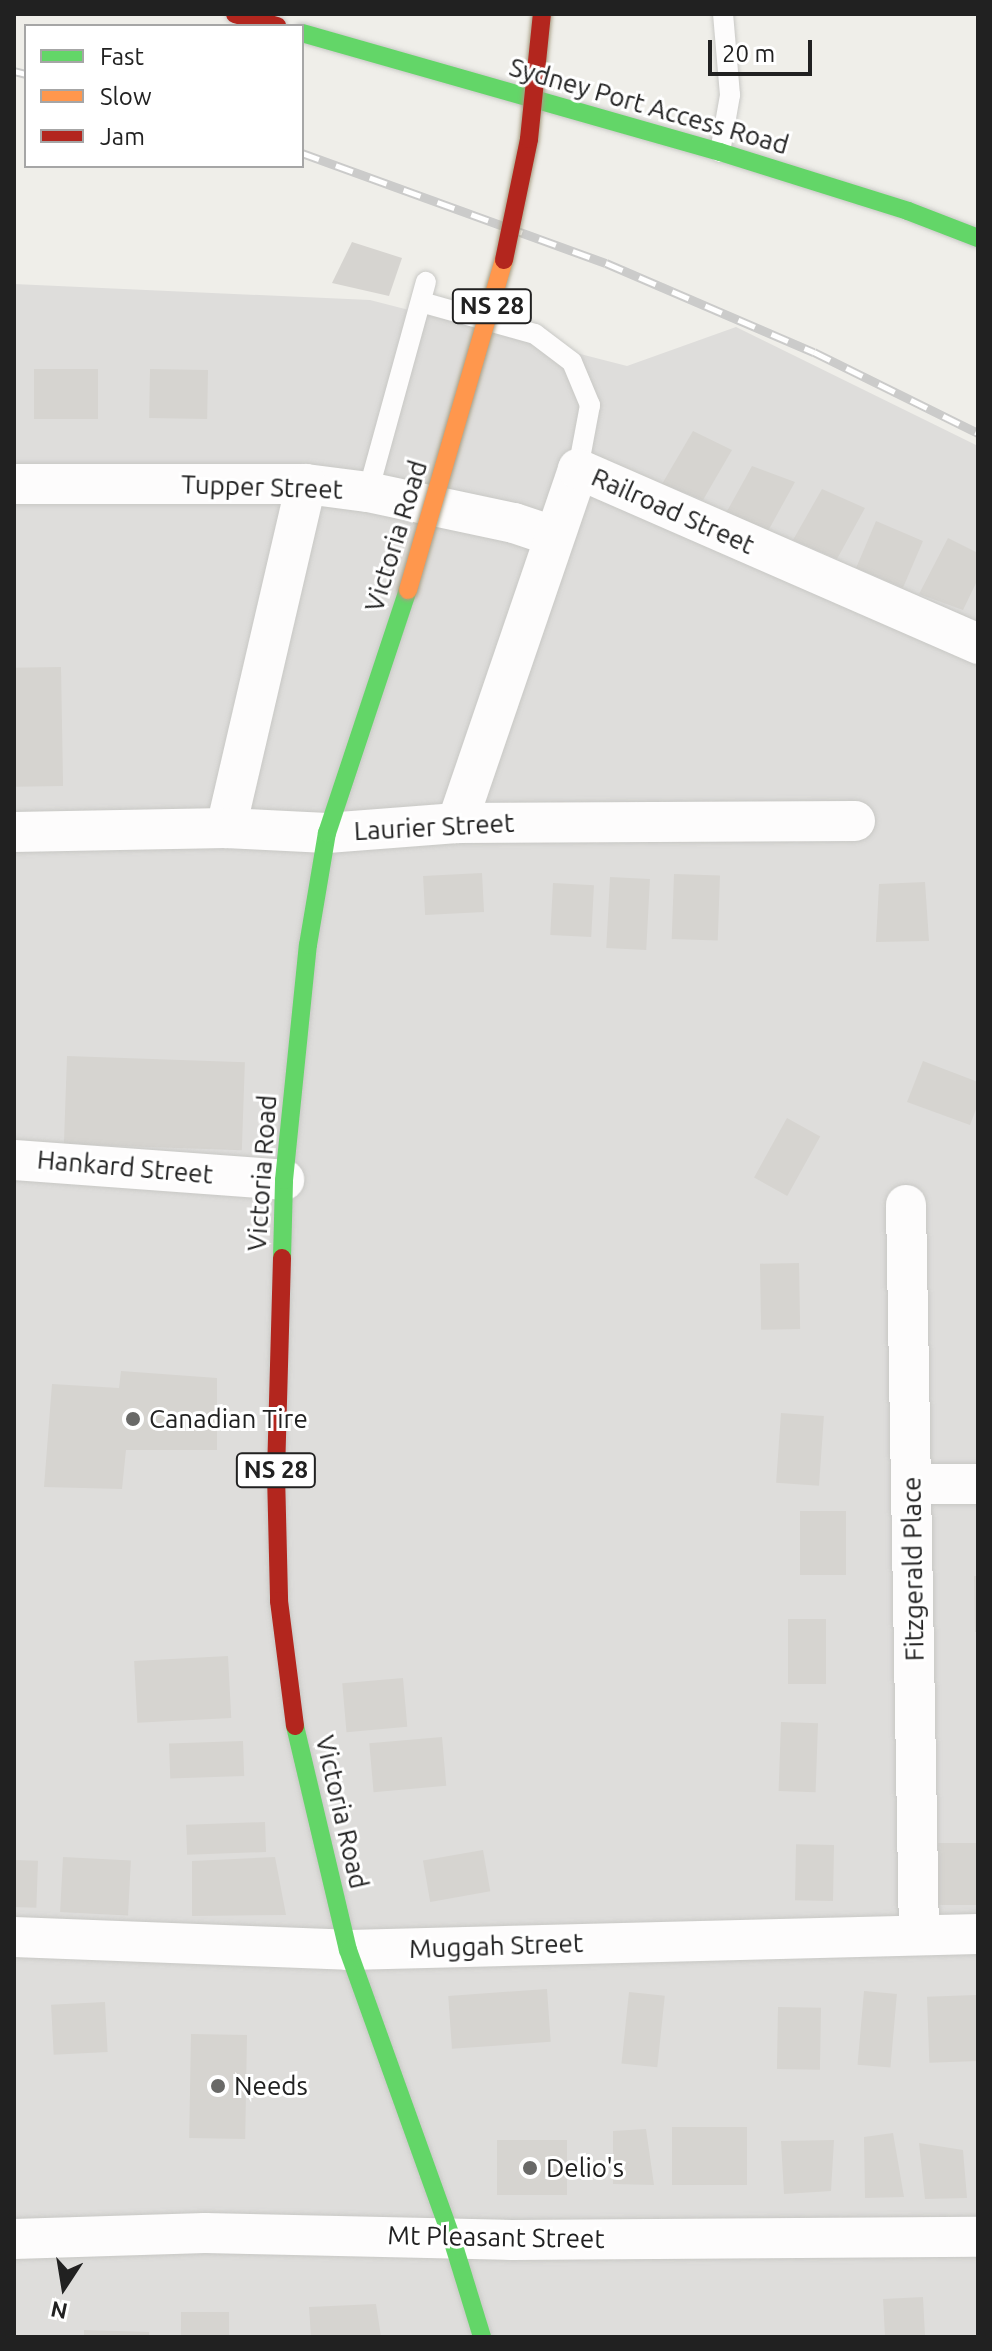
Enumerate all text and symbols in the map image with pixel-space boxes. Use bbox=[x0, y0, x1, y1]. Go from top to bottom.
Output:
legend bbox=[24, 24, 304, 168]
scale bar bbox=[712, 24, 816, 74]
text: 20 m bbox=[722, 40, 775, 67]
text: Fast bbox=[100, 43, 144, 70]
street label: Sydney Port Access Road bbox=[506, 51, 792, 161]
text: Slow bbox=[100, 83, 152, 110]
text: Jam bbox=[100, 123, 145, 150]
road number: NS 28 bbox=[450, 286, 534, 326]
street label: Victoria Road bbox=[358, 457, 434, 615]
street label: Railroad Street bbox=[587, 461, 759, 561]
street label: Tupper Street bbox=[181, 469, 343, 505]
street label: Laurier Street bbox=[353, 807, 515, 847]
street label: Victoria Road bbox=[241, 1094, 283, 1252]
street label: Hankard Street bbox=[36, 1144, 214, 1190]
place label: Canadian Tire bbox=[149, 1403, 308, 1435]
marker: Canadian Tire bbox=[124, 1410, 142, 1428]
road number: NS 28 bbox=[234, 1450, 318, 1490]
street label: Fitzgerald Place bbox=[896, 1476, 930, 1662]
street label: Victoria Road bbox=[309, 1732, 375, 1892]
street label: Muggah Street bbox=[408, 1927, 584, 1965]
place label: Needs bbox=[234, 2070, 308, 2102]
marker: Needs bbox=[209, 2077, 227, 2095]
place label: Delio's bbox=[546, 2152, 624, 2184]
marker: Delio's bbox=[521, 2159, 539, 2177]
street label: Mt Pleasant Street bbox=[387, 2220, 605, 2254]
north arrow bbox=[24, 2247, 104, 2327]
text: N bbox=[48, 2297, 70, 2325]

